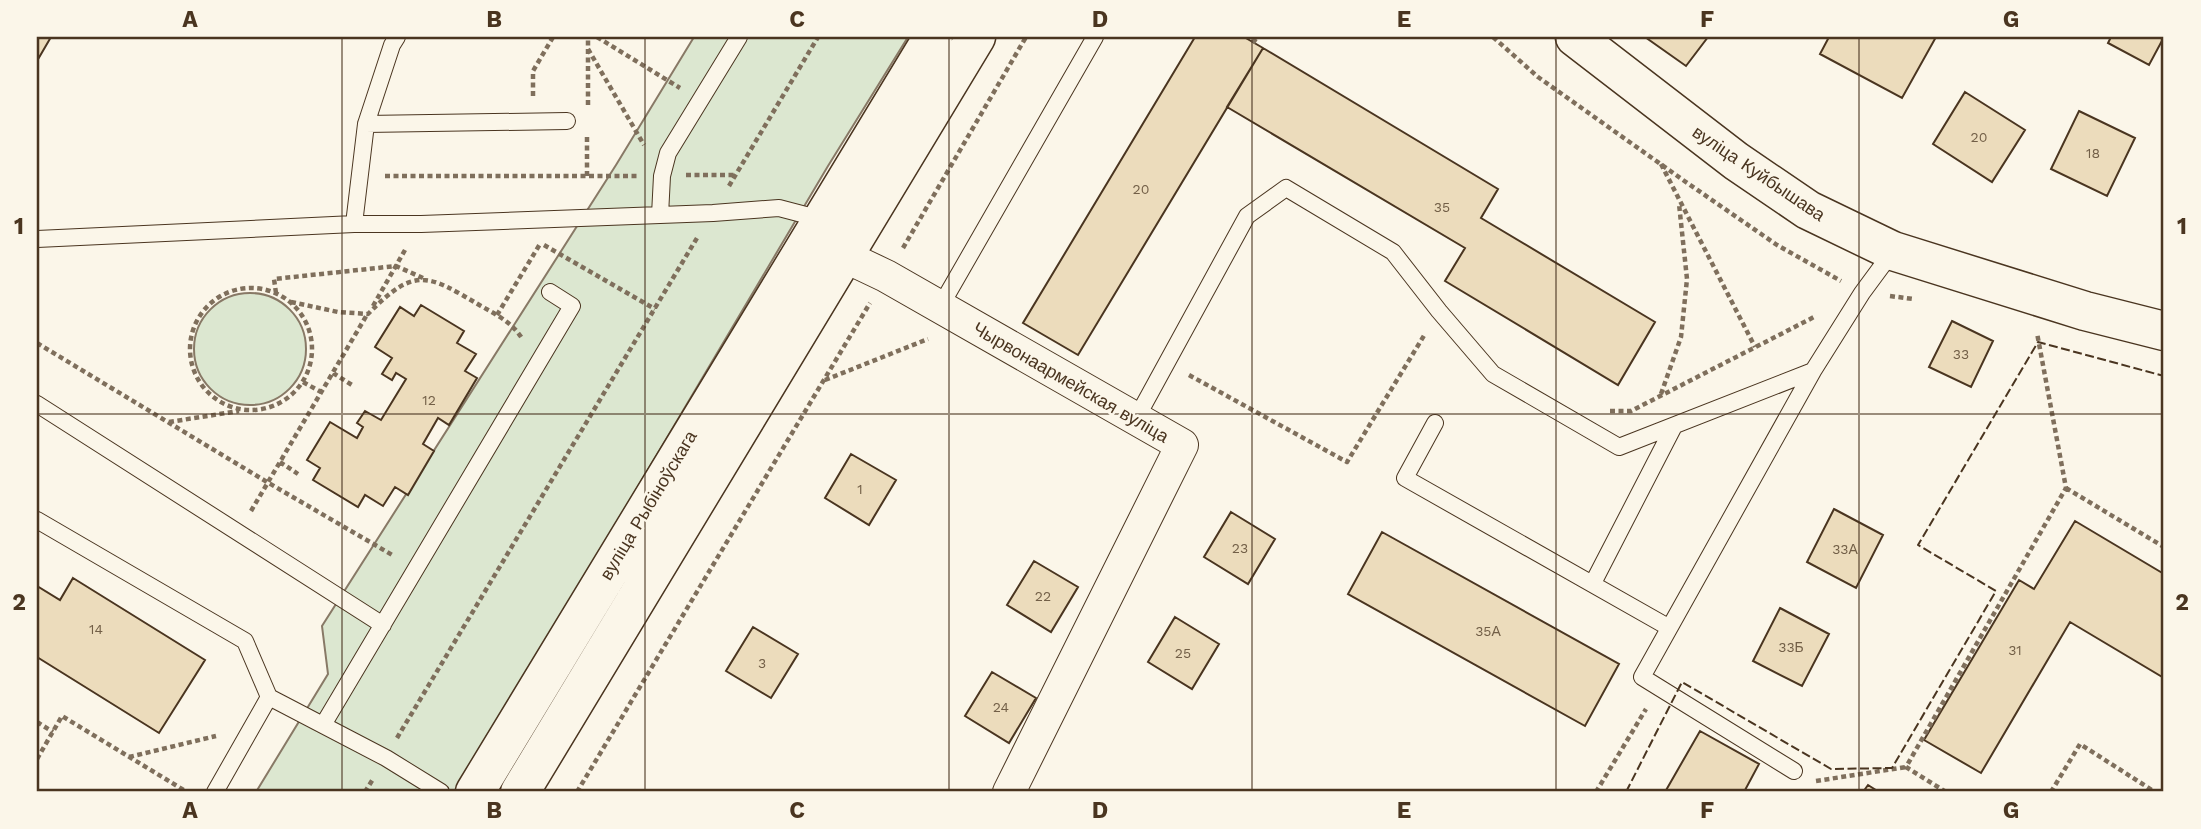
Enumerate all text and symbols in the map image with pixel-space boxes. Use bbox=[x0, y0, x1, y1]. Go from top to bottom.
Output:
text: A bbox=[182, 6, 198, 33]
text: B bbox=[486, 6, 502, 33]
text: C bbox=[789, 6, 805, 33]
text: D bbox=[1092, 6, 1108, 33]
text: E bbox=[1397, 6, 1411, 33]
text: F bbox=[1700, 6, 1714, 33]
text: G bbox=[2003, 6, 2019, 33]
street label: вуліца Куйбышава bbox=[1689, 121, 1830, 226]
house number: 20 bbox=[1971, 129, 1987, 145]
house number: 18 bbox=[2086, 145, 2100, 161]
house number: 20 bbox=[1133, 181, 1149, 197]
house number: 35 bbox=[1434, 199, 1450, 215]
text: 1 bbox=[14, 213, 24, 240]
text: 1 bbox=[2177, 213, 2187, 240]
street label: Чырвонаармейская вуліца bbox=[969, 317, 1173, 447]
house number: 33 bbox=[1953, 346, 1969, 362]
house number: 12 bbox=[422, 392, 436, 408]
street label: вуліца Рыбіноўскага bbox=[595, 426, 701, 583]
house number: 1 bbox=[857, 481, 863, 497]
house number: 23 bbox=[1232, 540, 1248, 556]
house number: 33А bbox=[1832, 541, 1858, 557]
house number: 22 bbox=[1035, 588, 1051, 604]
text: 2 bbox=[12, 589, 26, 616]
text: 2 bbox=[2175, 589, 2189, 616]
house number: 14 bbox=[89, 621, 103, 637]
house number: 35А bbox=[1475, 623, 1501, 639]
house number: 33Б bbox=[1778, 639, 1804, 655]
house number: 31 bbox=[2008, 642, 2022, 658]
house number: 25 bbox=[1175, 645, 1191, 661]
house number: 3 bbox=[758, 655, 766, 671]
house number: 24 bbox=[993, 699, 1009, 715]
text: A bbox=[182, 797, 198, 824]
text: B bbox=[486, 797, 502, 824]
text: C bbox=[789, 797, 805, 824]
text: D bbox=[1092, 797, 1108, 824]
text: E bbox=[1397, 797, 1411, 824]
text: F bbox=[1700, 797, 1714, 824]
text: G bbox=[2003, 797, 2019, 824]

